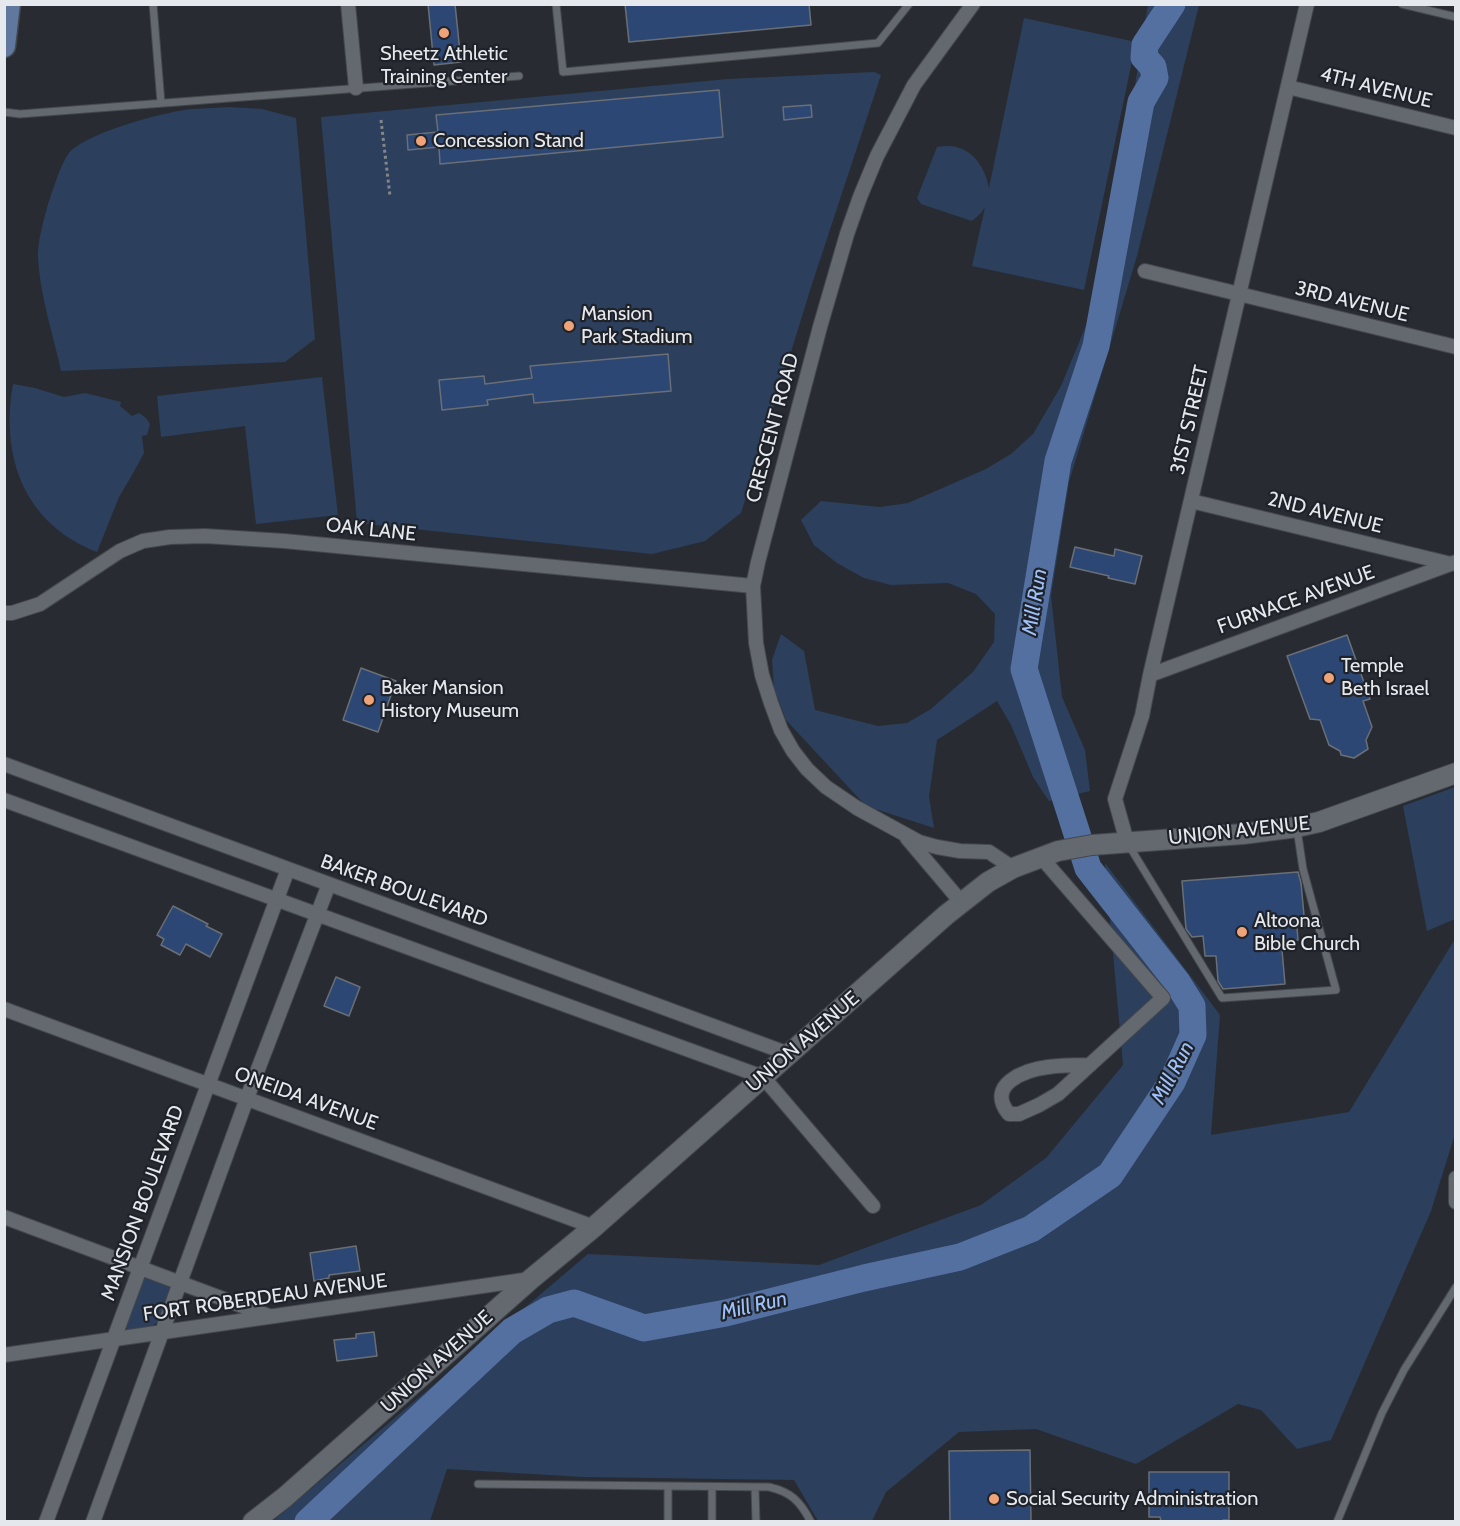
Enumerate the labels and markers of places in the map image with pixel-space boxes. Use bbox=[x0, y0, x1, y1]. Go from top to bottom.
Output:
marker: Sheetz Athletic Training Center bbox=[437, 26, 451, 40]
place label: Sheetz Athletic Training Center bbox=[380, 42, 508, 89]
place label: Concession Stand bbox=[433, 129, 584, 153]
marker: Concession Stand bbox=[414, 134, 428, 148]
place label: Mansion Park Stadium bbox=[581, 302, 693, 349]
marker: Mansion Park Stadium bbox=[562, 319, 576, 333]
place label: Temple Beth Israel bbox=[1341, 654, 1429, 701]
marker: Temple Beth Israel bbox=[1322, 671, 1336, 685]
place label: Baker Mansion History Museum bbox=[381, 676, 519, 723]
marker: Baker Mansion History Museum bbox=[362, 693, 376, 707]
place label: Altoona Bible Church bbox=[1254, 909, 1360, 956]
marker: Altoona Bible Church bbox=[1235, 925, 1249, 939]
place label: Social Security Administration bbox=[1006, 1487, 1258, 1511]
marker: Social Security Administration bbox=[987, 1492, 1001, 1506]

